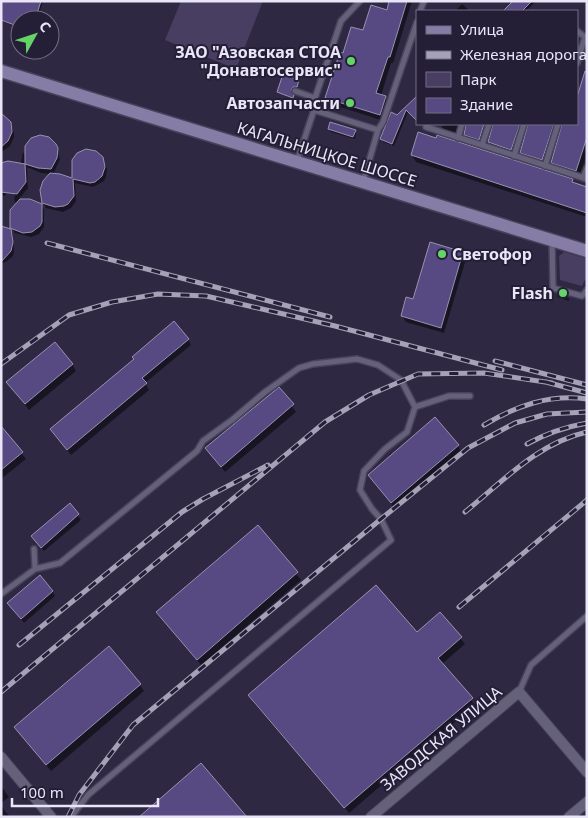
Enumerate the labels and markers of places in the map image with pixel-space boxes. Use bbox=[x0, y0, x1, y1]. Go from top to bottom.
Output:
place label: ЗАО "Азовская СТОА "Донавтосервис" bbox=[175, 41, 342, 81]
marker: ЗАО "Азовская СТОА "Донавтосервис" bbox=[345, 55, 357, 67]
place label: Автозапчасти bbox=[227, 92, 340, 114]
marker: Автозапчасти bbox=[344, 97, 356, 109]
place label: Светофор bbox=[452, 243, 532, 265]
marker: Светофор bbox=[436, 248, 448, 260]
place label: Flash bbox=[511, 282, 553, 304]
marker: Flash bbox=[557, 287, 569, 299]

